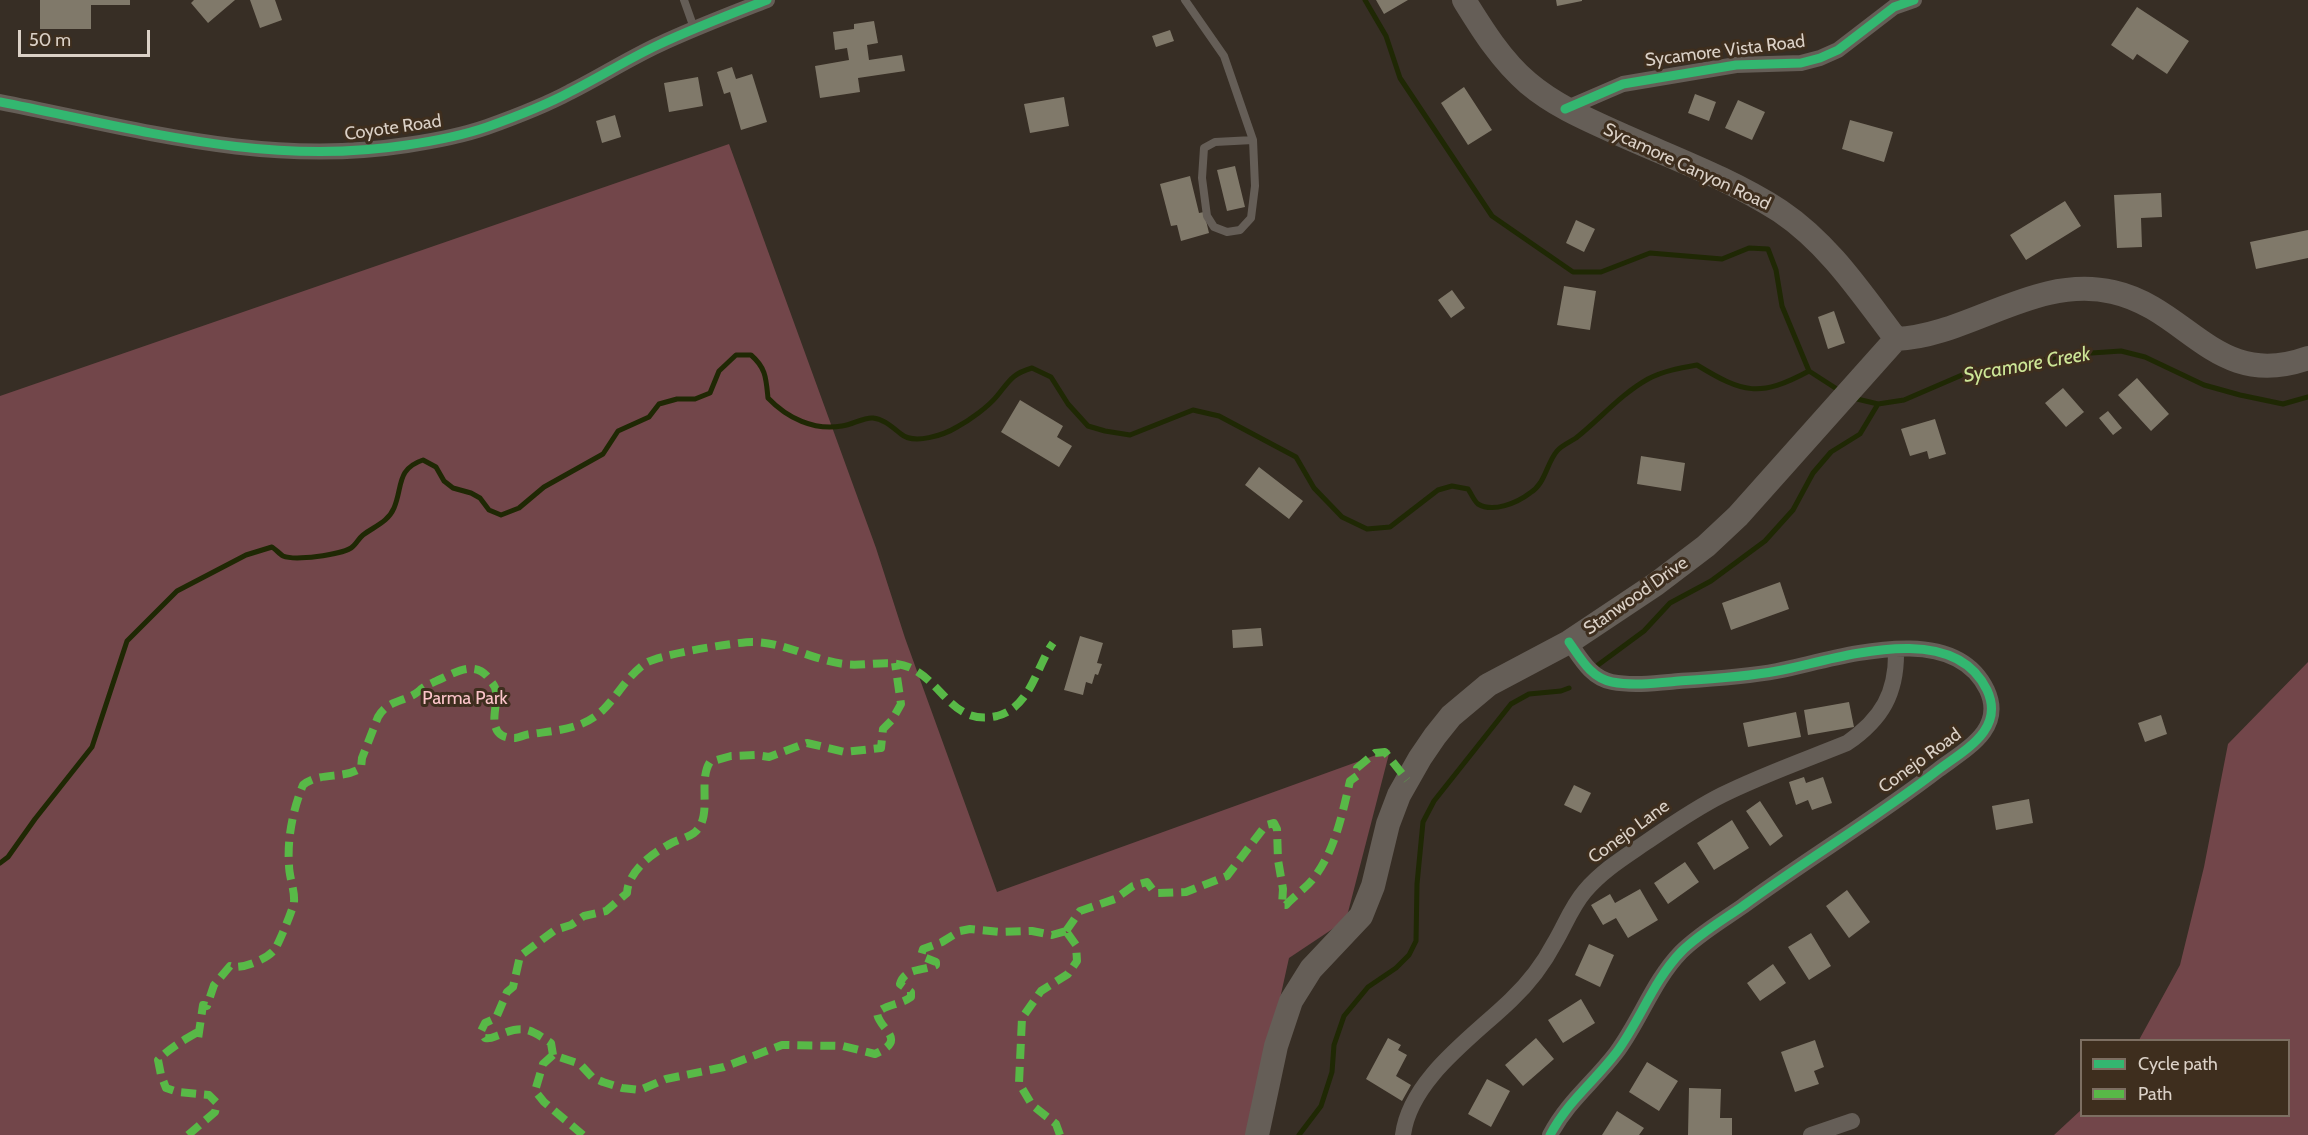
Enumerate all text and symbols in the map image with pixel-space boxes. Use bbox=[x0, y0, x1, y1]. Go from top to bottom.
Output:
scale bar bbox=[21, 18, 153, 56]
text: 50 m bbox=[29, 29, 71, 51]
street label: Sycamore Vista Road bbox=[1644, 30, 1806, 72]
street label: Coyote Road bbox=[343, 111, 443, 145]
street label: Sycamore Canyon Road bbox=[1600, 119, 1774, 215]
water label: Sycamore Creek bbox=[1962, 342, 2092, 388]
street label: Stanwood Drive bbox=[1580, 552, 1692, 640]
park label: Parma Park bbox=[422, 688, 508, 710]
street label: Conejo Road bbox=[1874, 724, 1966, 798]
street label: Conejo Lane bbox=[1584, 795, 1674, 869]
legend bbox=[2080, 1039, 2290, 1117]
text: Cycle path bbox=[2138, 1053, 2218, 1075]
text: Path bbox=[2138, 1083, 2172, 1105]

